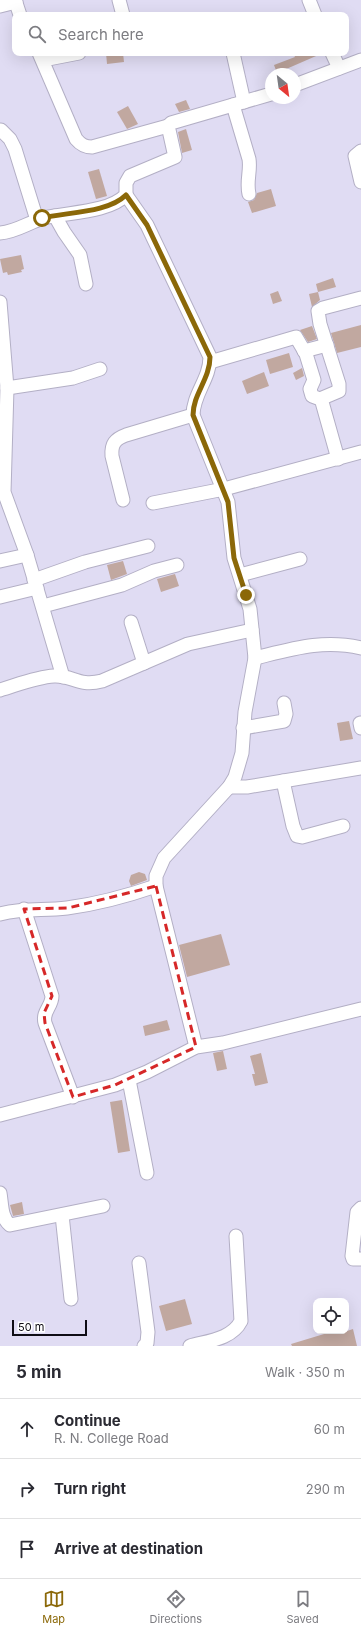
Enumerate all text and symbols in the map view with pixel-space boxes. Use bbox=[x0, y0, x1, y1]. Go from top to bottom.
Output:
search box bbox=[12, 12, 349, 56]
icon: search bbox=[26, 23, 48, 45]
text: Search here bbox=[58, 25, 144, 44]
north arrow bbox=[265, 68, 301, 104]
route start bbox=[33, 209, 51, 227]
route end bbox=[237, 586, 255, 604]
map controls bbox=[313, 1298, 349, 1334]
button: locate bbox=[313, 1298, 349, 1334]
scale bar bbox=[12, 1318, 87, 1337]
text: 50 m bbox=[18, 1320, 44, 1334]
text: 5 min bbox=[16, 1362, 62, 1382]
text: Walk · 350 m bbox=[265, 1364, 345, 1380]
text: Continue bbox=[54, 1411, 121, 1430]
icon: ahead bbox=[16, 1418, 38, 1440]
text: 60 m bbox=[314, 1421, 345, 1437]
text: R. N. College Road bbox=[54, 1430, 169, 1446]
icon: right bbox=[16, 1478, 38, 1500]
text: Turn right bbox=[54, 1479, 126, 1498]
text: 290 m bbox=[306, 1481, 345, 1497]
icon: arrive bbox=[16, 1538, 38, 1560]
text: Arrive at destination bbox=[54, 1539, 203, 1558]
tab: Map bbox=[42, 1588, 65, 1626]
tab: Directions bbox=[150, 1588, 202, 1626]
tab: Saved bbox=[287, 1588, 319, 1626]

